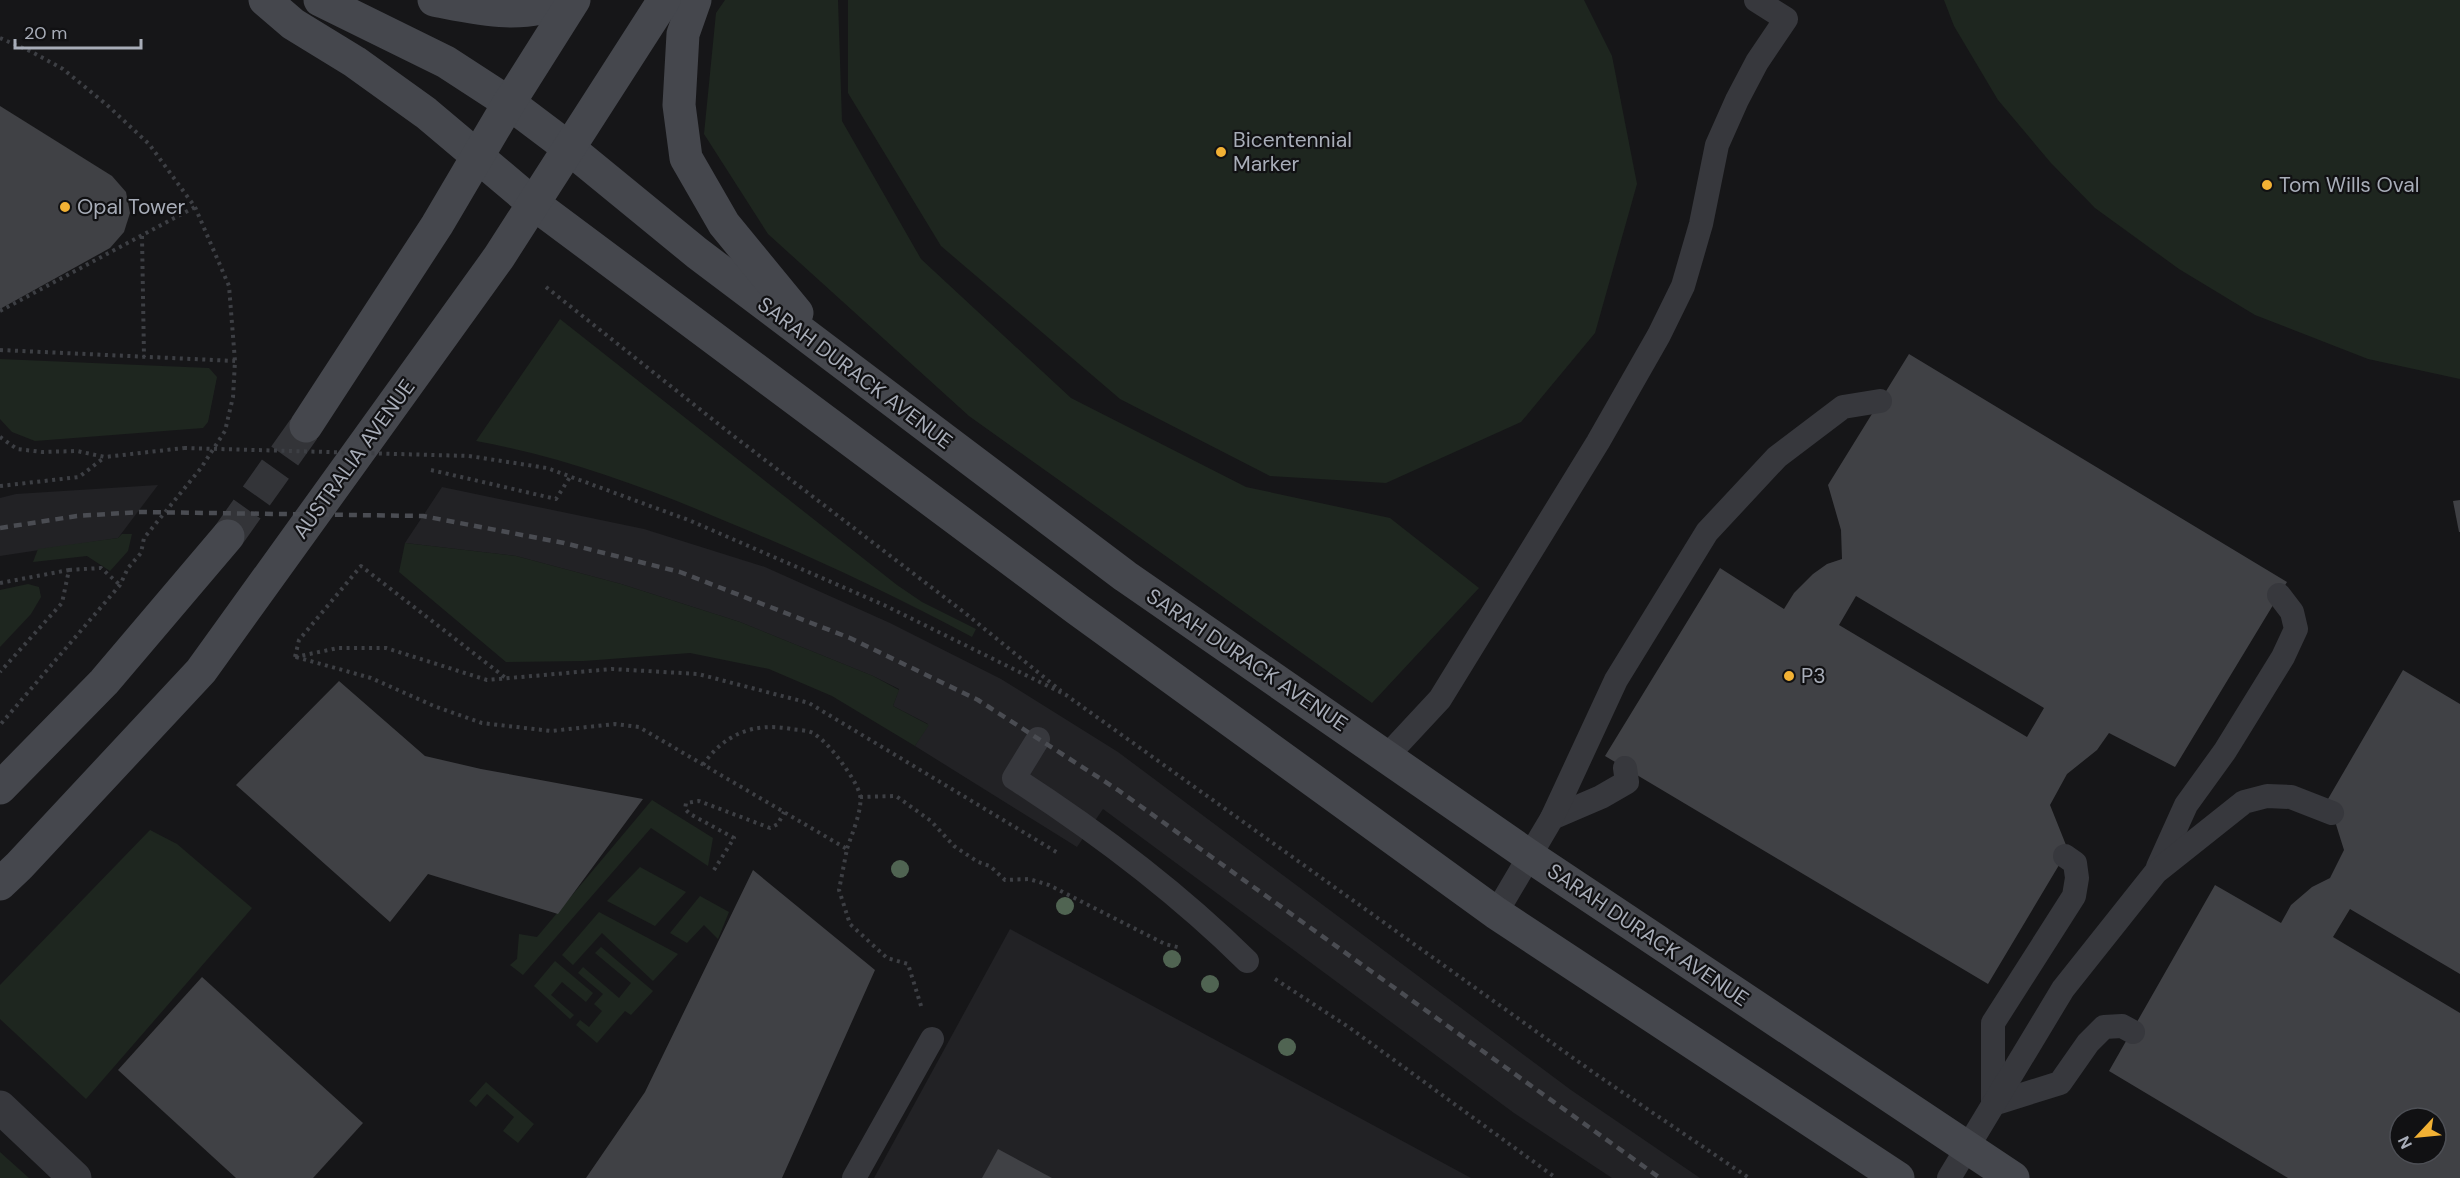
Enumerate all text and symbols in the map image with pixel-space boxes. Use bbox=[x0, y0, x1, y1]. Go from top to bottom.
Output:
scale bar bbox=[15, 12, 141, 50]
text: 20 m bbox=[24, 21, 67, 45]
place label: Bicentennial Marker bbox=[1233, 126, 1352, 178]
marker: Bicentennial Marker bbox=[1214, 145, 1228, 159]
place label: Tom Wills Oval bbox=[2279, 171, 2419, 199]
marker: Tom Wills Oval bbox=[2260, 178, 2274, 192]
place label: Opal Tower bbox=[77, 193, 186, 221]
marker: Opal Tower bbox=[58, 200, 72, 214]
street label: SARAH DURACK AVENUE bbox=[752, 290, 958, 456]
street label: AUSTRALIA AVENUE bbox=[287, 374, 421, 544]
street label: SARAH DURACK AVENUE bbox=[1141, 582, 1353, 738]
place label: P3 bbox=[1801, 662, 1826, 690]
marker: P3 bbox=[1782, 669, 1796, 683]
street label: SARAH DURACK AVENUE bbox=[1542, 857, 1754, 1013]
north arrow bbox=[2388, 1106, 2448, 1166]
text: N bbox=[2393, 1133, 2417, 1152]

